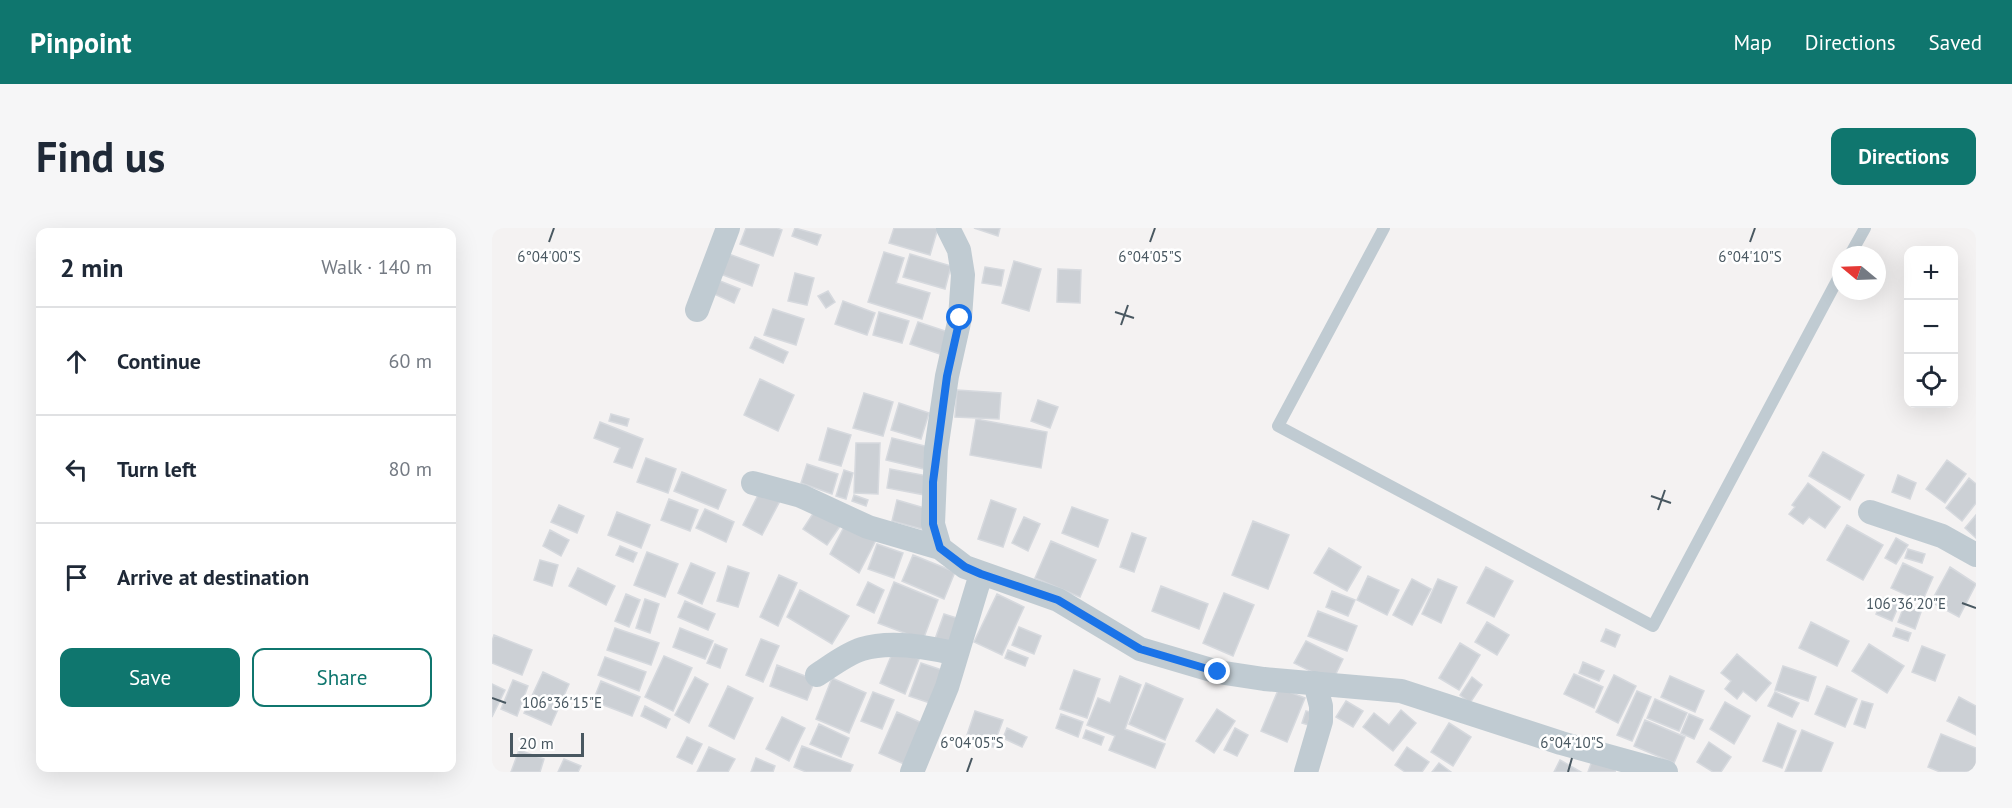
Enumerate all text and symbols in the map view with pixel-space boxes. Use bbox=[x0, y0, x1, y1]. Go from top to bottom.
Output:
text: Pinpoint bbox=[30, 24, 132, 61]
text: Map bbox=[1733, 29, 1772, 56]
text: Directions bbox=[1805, 29, 1896, 56]
text: Saved bbox=[1929, 29, 1982, 56]
button: Directions bbox=[1831, 128, 1976, 185]
text: Find us bbox=[36, 129, 165, 184]
north arrow bbox=[1832, 246, 1886, 300]
map controls bbox=[1904, 246, 1958, 408]
button: + bbox=[1904, 246, 1958, 300]
text: 6°04'00"S bbox=[517, 247, 581, 266]
text: 6°04'05"S bbox=[1118, 247, 1182, 266]
text: 6°04'10"S bbox=[1718, 247, 1782, 266]
text: 2 min bbox=[60, 251, 123, 284]
text: Walk · 140 m bbox=[321, 254, 432, 280]
button: − bbox=[1904, 300, 1958, 354]
route start bbox=[946, 304, 972, 330]
icon: ahead bbox=[60, 345, 93, 378]
text: Continue bbox=[117, 347, 201, 375]
text: 60 m bbox=[389, 348, 432, 374]
button: locate bbox=[1904, 354, 1958, 408]
icon: left bbox=[60, 453, 93, 486]
text: Turn left bbox=[117, 455, 197, 483]
text: 80 m bbox=[389, 456, 432, 482]
icon: arrive bbox=[60, 561, 93, 594]
text: Arrive at destination bbox=[117, 563, 309, 591]
text: 106°36'20"E bbox=[1866, 594, 1946, 613]
button: Save bbox=[60, 648, 240, 707]
button: Share bbox=[252, 648, 432, 707]
route end bbox=[1204, 658, 1230, 684]
text: 106°36'15"E bbox=[522, 693, 602, 712]
scale bar bbox=[510, 730, 584, 758]
text: 20 m bbox=[519, 733, 554, 753]
text: 6°04'05"S bbox=[940, 733, 1004, 752]
text: 6°04'10"S bbox=[1540, 733, 1604, 752]

